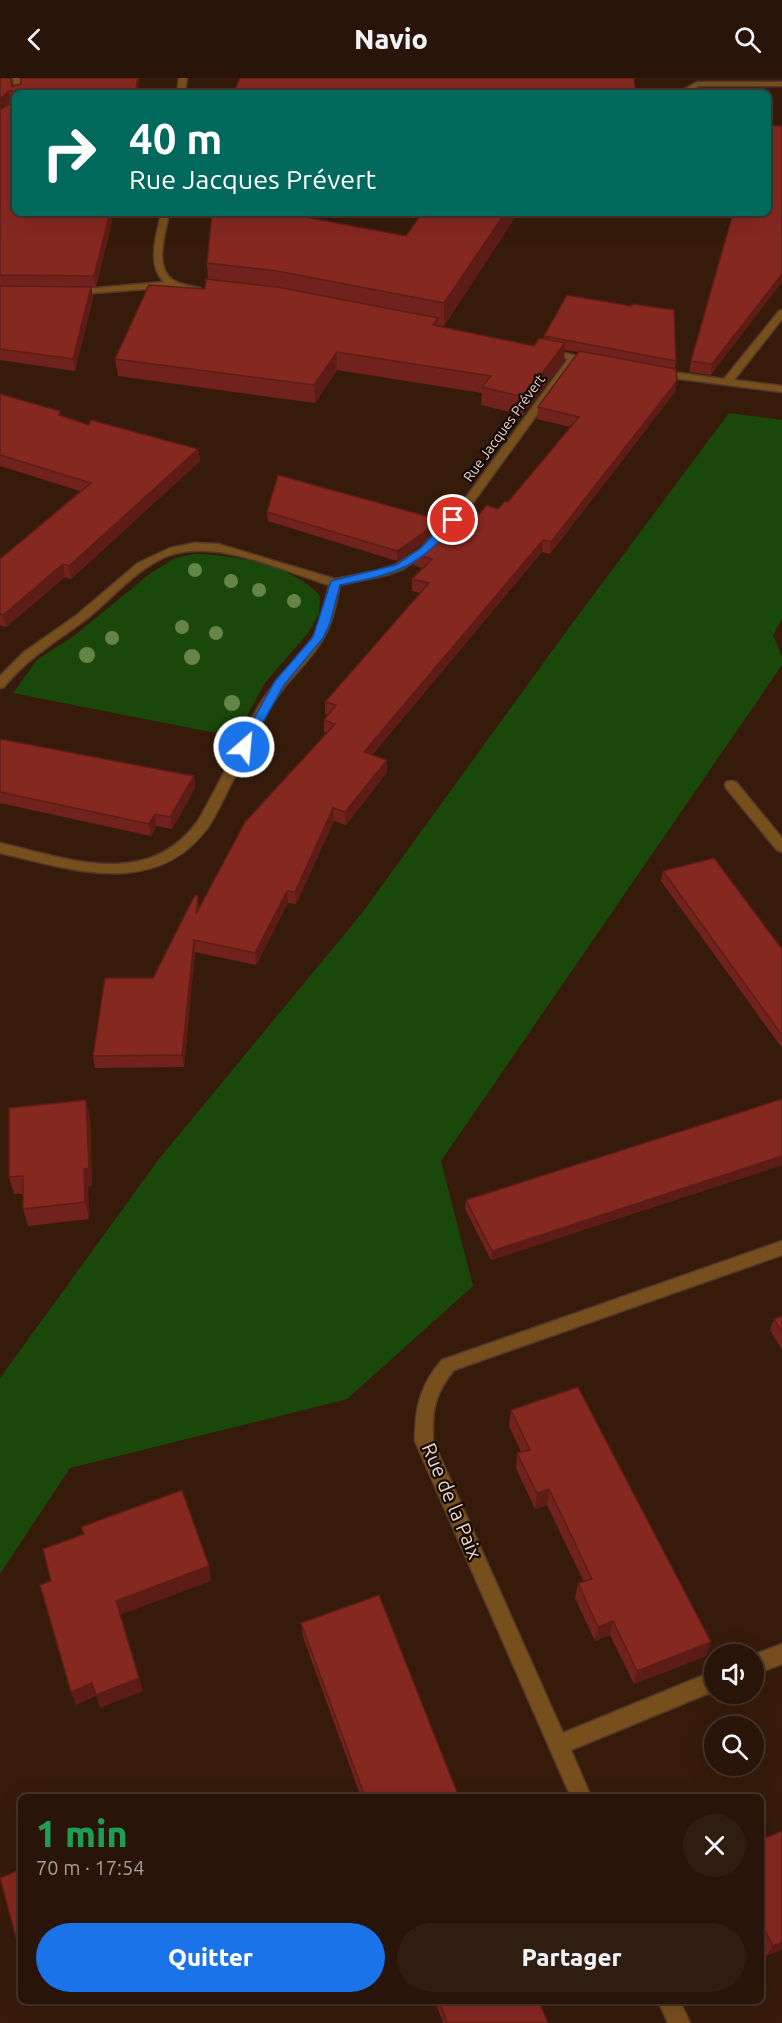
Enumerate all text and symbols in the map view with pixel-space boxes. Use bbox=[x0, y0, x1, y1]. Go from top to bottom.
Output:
icon: back bbox=[18, 23, 51, 56]
icon: search bbox=[731, 23, 764, 56]
text: Navio bbox=[354, 24, 428, 54]
icon: right bbox=[30, 114, 108, 192]
text: 40 m bbox=[129, 115, 223, 162]
text: Rue Jacques Prévert bbox=[129, 164, 376, 194]
street label: Rue Jacques Prévert bbox=[460, 371, 548, 485]
pin bbox=[427, 494, 478, 545]
icon: arrive bbox=[436, 503, 469, 536]
position arrow bbox=[212, 715, 276, 779]
street label: Rue de la Paix bbox=[418, 1439, 487, 1562]
map controls bbox=[704, 1644, 764, 1776]
button: sound bbox=[704, 1644, 764, 1704]
button: search bbox=[704, 1716, 764, 1776]
text: 1 min bbox=[36, 1813, 128, 1854]
button: close bbox=[683, 1814, 746, 1877]
text: 70 m · 17:54 bbox=[36, 1856, 145, 1879]
button: Quitter bbox=[36, 1923, 385, 1992]
button: Partager bbox=[397, 1923, 746, 1992]

